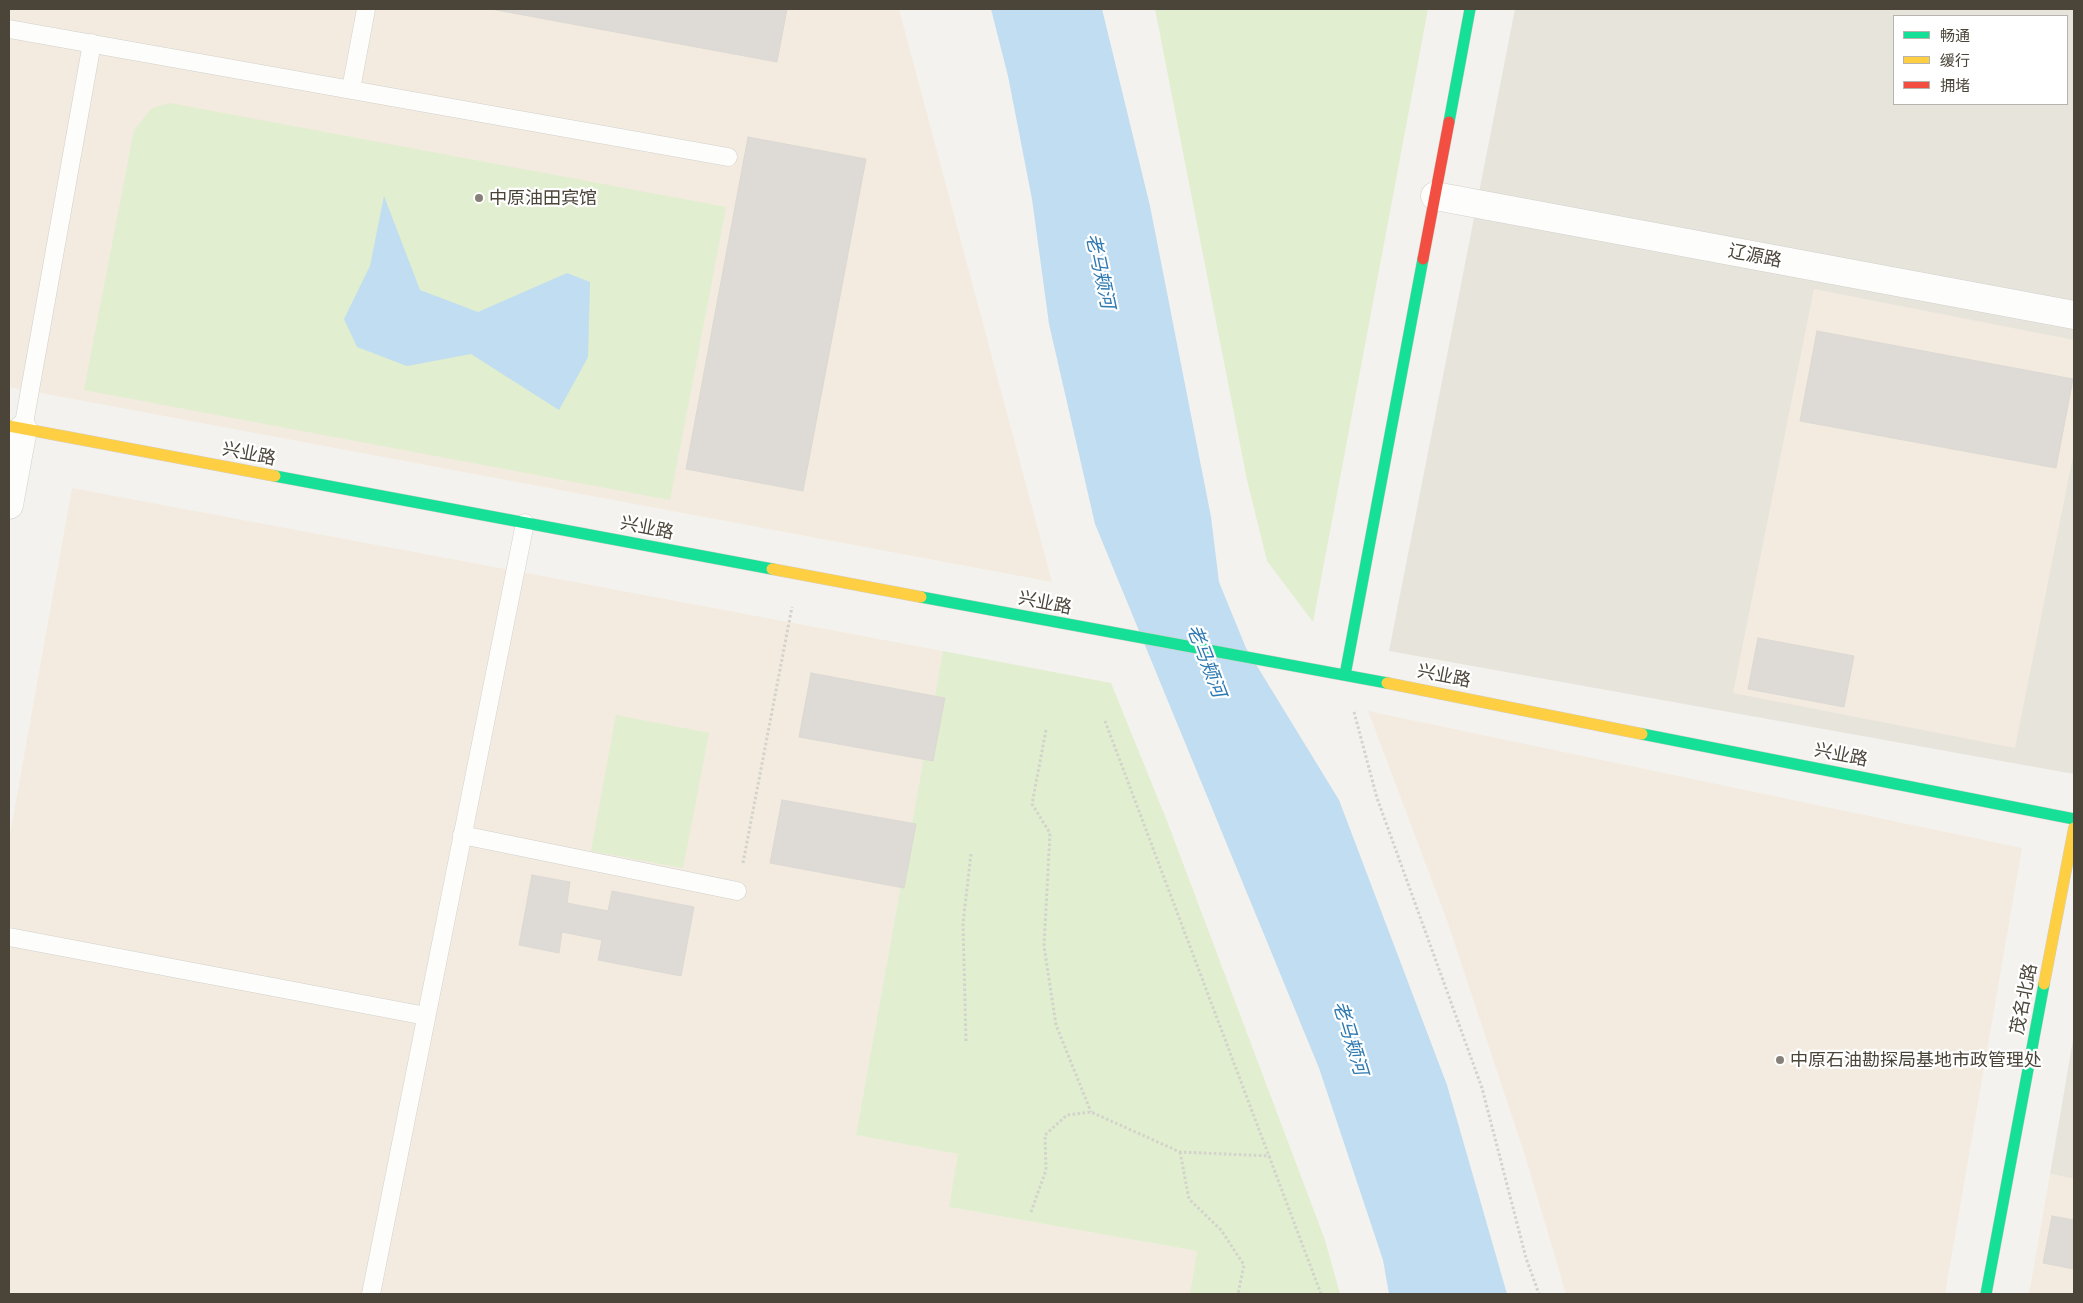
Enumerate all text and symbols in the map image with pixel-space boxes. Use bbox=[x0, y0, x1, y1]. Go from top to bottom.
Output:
legend bbox=[1893, 15, 2068, 105]
text: 畅通 bbox=[1940, 27, 1970, 44]
text: 缓行 bbox=[1940, 52, 1970, 69]
text: 拥堵 bbox=[1940, 77, 1970, 94]
place label: 中原油田宾馆 bbox=[489, 187, 597, 209]
marker: 中原油田宾馆 bbox=[473, 192, 485, 204]
water label: 老马颊河 bbox=[1081, 231, 1119, 311]
street label: 辽源路 bbox=[1726, 240, 1784, 272]
street label: 兴业路 bbox=[220, 438, 278, 470]
street label: 兴业路 bbox=[618, 512, 676, 544]
street label: 兴业路 bbox=[1016, 587, 1074, 619]
water label: 老马颊河 bbox=[1182, 621, 1230, 701]
street label: 兴业路 bbox=[1415, 660, 1473, 692]
street label: 兴业路 bbox=[1812, 739, 1870, 771]
street label: 茂名北路 bbox=[2007, 962, 2041, 1036]
water label: 老马颊河 bbox=[1328, 998, 1372, 1078]
place label: 中原石油勘探局基地市政管理处 bbox=[1790, 1049, 2042, 1071]
marker: 中原石油勘探局基地市政管理处 bbox=[1774, 1054, 1786, 1066]

